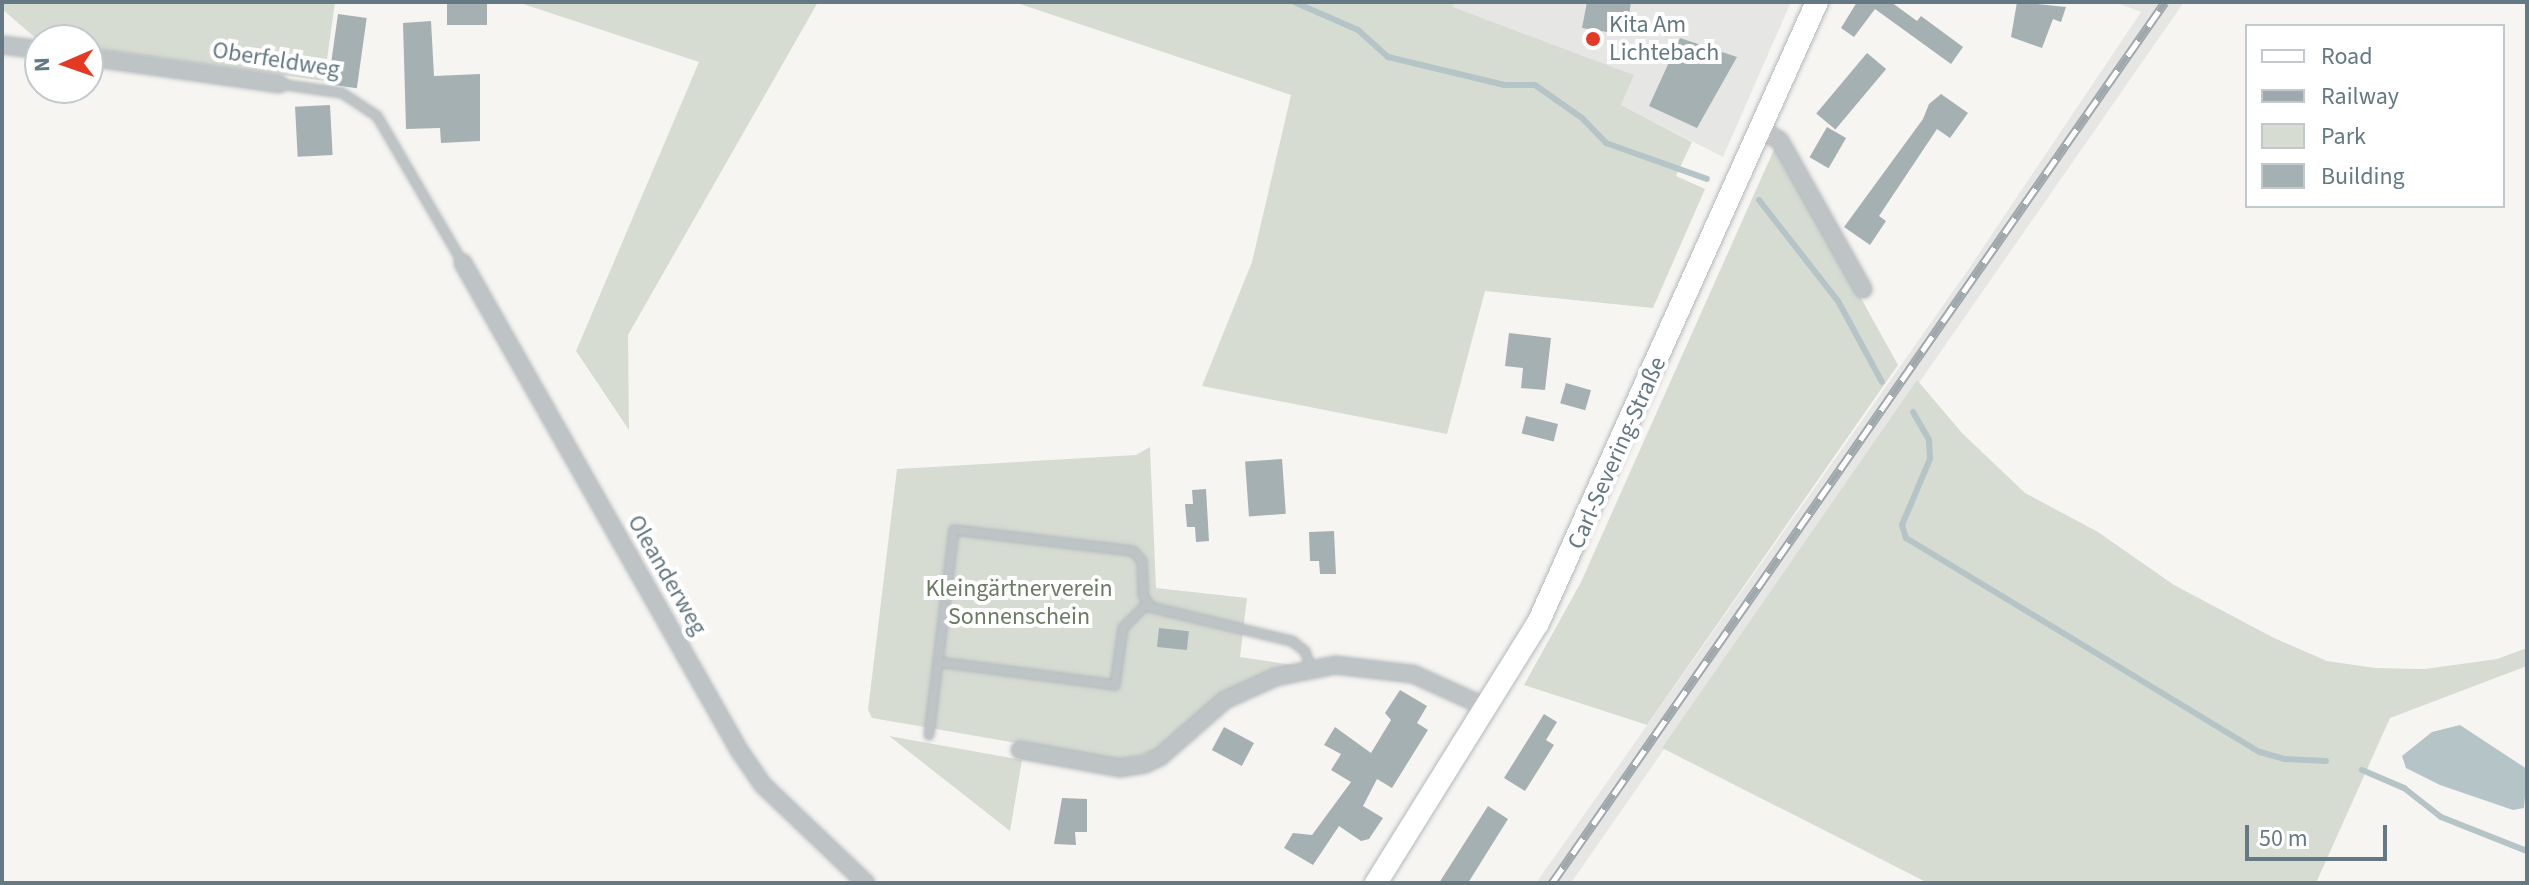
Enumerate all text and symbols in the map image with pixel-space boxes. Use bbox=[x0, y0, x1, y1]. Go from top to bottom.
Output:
place label: Kita Am Lichtebach bbox=[1609, 11, 1719, 67]
north arrow bbox=[24, 24, 104, 104]
legend bbox=[2245, 24, 2505, 208]
marker: Kita Am Lichtebach bbox=[1584, 30, 1602, 48]
street label: Oberfeldweg bbox=[210, 36, 342, 84]
text: Road bbox=[2321, 39, 2373, 74]
text: N bbox=[26, 57, 58, 73]
text: Railway bbox=[2321, 79, 2399, 114]
text: Park bbox=[2321, 119, 2366, 154]
text: Building bbox=[2321, 159, 2405, 194]
street label: Carl-Severing-Straße bbox=[1562, 352, 1672, 554]
street label: Oleanderweg bbox=[621, 510, 713, 640]
park label: Kleingärtnerverein Sonnenschein bbox=[925, 575, 1113, 631]
scale bar bbox=[2249, 809, 2391, 859]
text: 50 m bbox=[2259, 821, 2308, 856]

